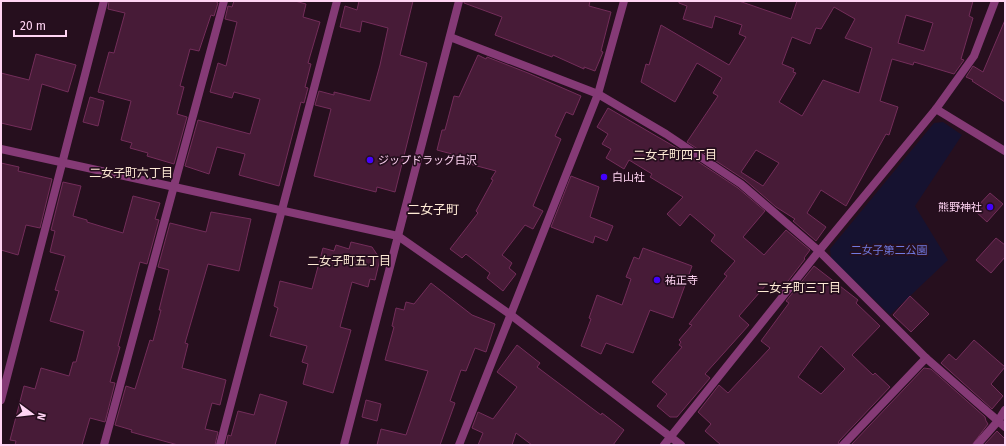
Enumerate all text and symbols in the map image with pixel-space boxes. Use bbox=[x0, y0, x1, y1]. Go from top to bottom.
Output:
scale bar bbox=[14, 12, 66, 38]
text: 20 m bbox=[20, 19, 46, 33]
district label: 二女子町四丁目 bbox=[633, 148, 717, 162]
place label: ジップドラッグ白沢 bbox=[378, 154, 477, 167]
marker: ジップドラッグ白沢 bbox=[365, 155, 375, 165]
district label: 二女子町六丁目 bbox=[89, 166, 173, 180]
place label: 白山社 bbox=[612, 171, 645, 184]
marker: 白山社 bbox=[599, 172, 609, 182]
place label: 熊野神社 bbox=[938, 201, 982, 214]
district label: 二女子町 bbox=[407, 202, 459, 217]
marker: 熊野神社 bbox=[985, 202, 995, 212]
park label: 二女子第二公園 bbox=[851, 244, 928, 257]
district label: 二女子町五丁目 bbox=[307, 254, 391, 268]
place label: 祐正寺 bbox=[665, 274, 698, 287]
marker: 祐正寺 bbox=[652, 275, 662, 285]
district label: 二女子町三丁目 bbox=[757, 281, 841, 295]
north arrow bbox=[12, 394, 52, 434]
text: N bbox=[34, 411, 48, 422]

